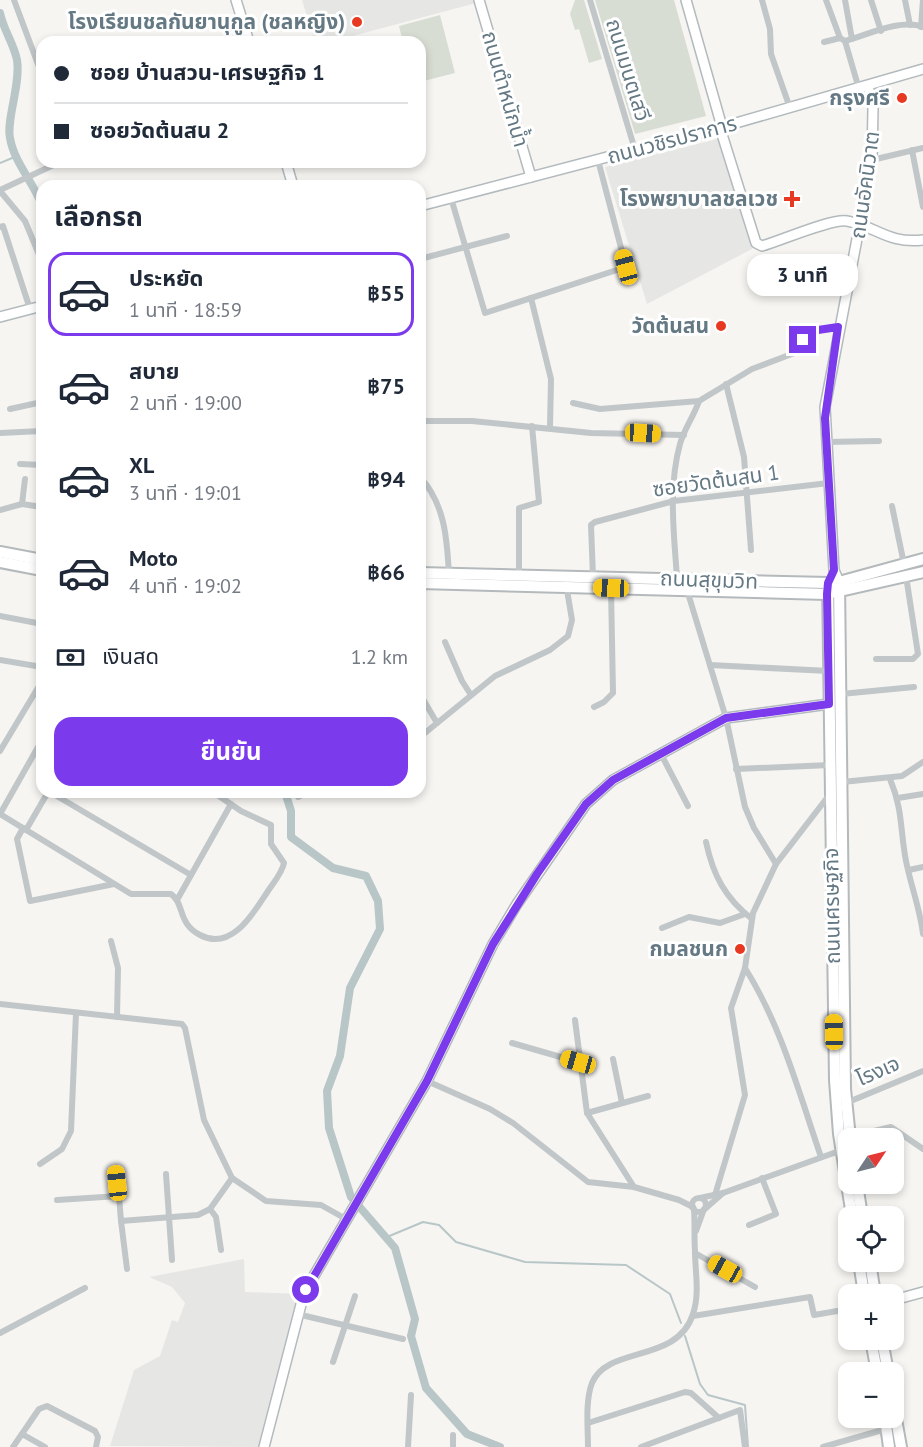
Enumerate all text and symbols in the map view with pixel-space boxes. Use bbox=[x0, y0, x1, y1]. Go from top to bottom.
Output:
place label: โรงเรียนชลกันยานุกูล (ชลหญิง) bbox=[68, 8, 345, 35]
marker: โรงเรียนชลกันยานุกูล (ชลหญิง) bbox=[350, 15, 364, 29]
street label: ถนนมนตเสวี bbox=[600, 15, 657, 124]
street label: ถนนตำหนักน้ำ bbox=[476, 27, 536, 150]
text: ซอย บ้านสวน-เศรษฐกิจ 1 bbox=[90, 58, 325, 86]
place label: กรุงศรี bbox=[829, 84, 890, 111]
marker: กรุงศรี bbox=[895, 91, 909, 105]
street label: ถนนวชิรปราการ bbox=[604, 109, 740, 170]
text: ซอยวัดต้นสน 2 bbox=[90, 116, 229, 144]
street label: ถนนอัคนิวาต bbox=[844, 129, 885, 241]
place label: โรงพยาบาลชลเวช bbox=[620, 185, 778, 212]
marker: โรงพยาบาลชลเวช bbox=[783, 190, 801, 208]
text: เลือกรถ bbox=[54, 199, 143, 233]
car bbox=[613, 247, 639, 287]
callout: 3 นาที bbox=[748, 253, 858, 295]
text: 3 นาที bbox=[777, 262, 828, 288]
text: ประหยัด bbox=[129, 264, 204, 292]
icon: car bbox=[57, 267, 111, 321]
text: ฿55 bbox=[367, 279, 405, 307]
text: 1 นาที · 18:59 bbox=[129, 297, 242, 323]
place label: วัดต้นสน bbox=[631, 312, 709, 339]
marker: วัดต้นสน bbox=[714, 319, 728, 333]
route end bbox=[789, 326, 816, 353]
text: สบาย bbox=[129, 357, 179, 385]
icon: car bbox=[57, 360, 111, 414]
text: ฿75 bbox=[367, 372, 405, 400]
text: 2 นาที · 19:00 bbox=[129, 390, 242, 416]
car bbox=[625, 423, 661, 443]
text: XL bbox=[129, 451, 154, 479]
icon: car bbox=[57, 453, 111, 507]
street label: ซอยวัดต้นสน 1 bbox=[651, 458, 781, 503]
text: ฿94 bbox=[367, 465, 405, 493]
text: 3 นาที · 19:01 bbox=[129, 480, 242, 506]
text: Moto bbox=[129, 544, 178, 572]
icon: car bbox=[57, 546, 111, 600]
text: ฿66 bbox=[367, 558, 405, 586]
street label: ถนนสุขุมวิท bbox=[660, 564, 758, 595]
text: 4 นาที · 19:02 bbox=[129, 573, 242, 599]
car bbox=[593, 578, 629, 598]
icon: cash bbox=[54, 641, 87, 674]
text: เงินสด bbox=[102, 642, 159, 670]
text: 1.2 km bbox=[351, 644, 408, 670]
button: ยืนยัน bbox=[54, 717, 408, 786]
street label: ถนนเศรษฐกิจ bbox=[817, 848, 846, 964]
place label: กมลชนก bbox=[650, 935, 728, 962]
marker: กมลชนก bbox=[733, 942, 747, 956]
car bbox=[825, 1014, 843, 1050]
car bbox=[558, 1048, 598, 1076]
street label: โรงเจ bbox=[852, 1049, 904, 1092]
north arrow bbox=[838, 1128, 904, 1194]
map controls bbox=[838, 1128, 904, 1428]
car bbox=[106, 1164, 128, 1202]
button: locate bbox=[838, 1206, 904, 1272]
car bbox=[705, 1252, 745, 1286]
route start bbox=[292, 1276, 319, 1303]
button: + bbox=[838, 1284, 904, 1350]
button: − bbox=[838, 1362, 904, 1428]

